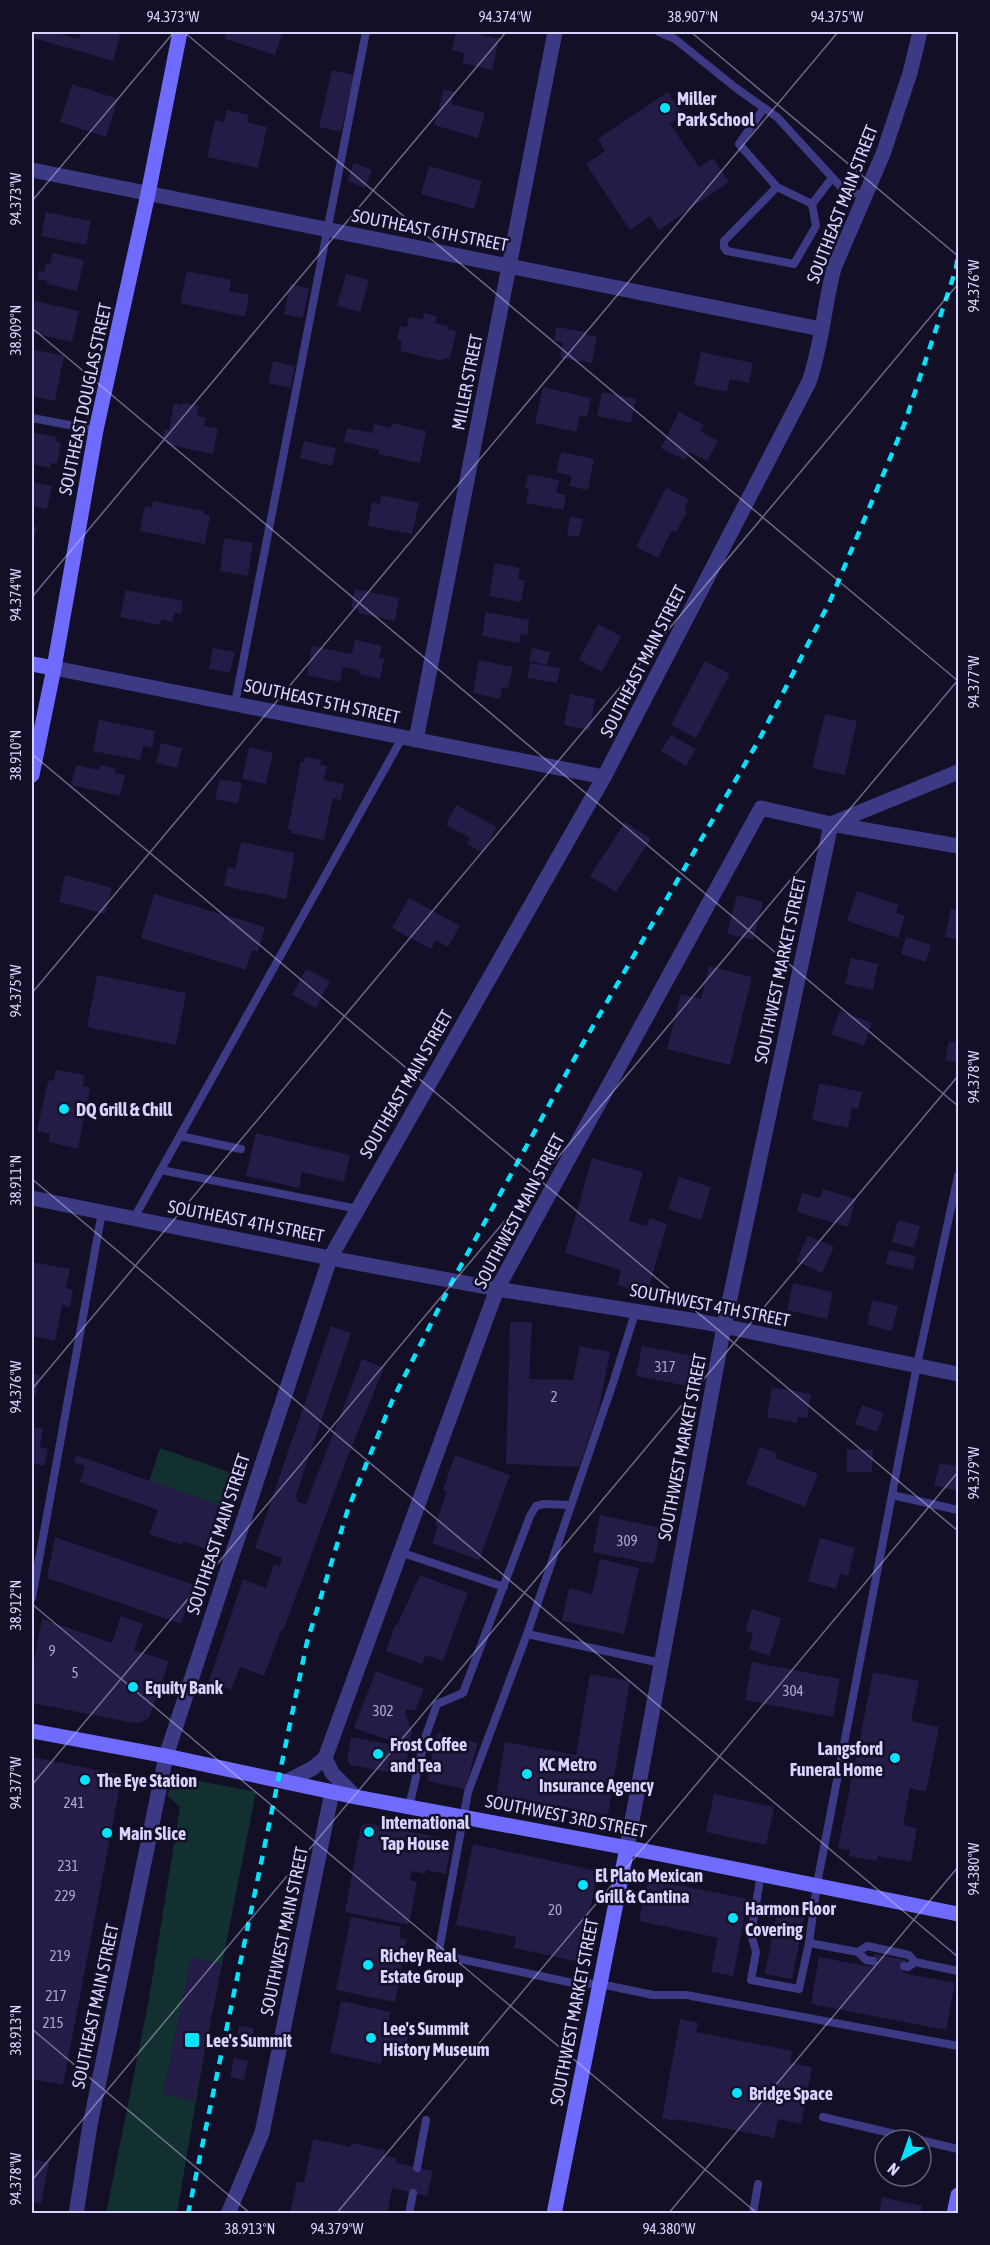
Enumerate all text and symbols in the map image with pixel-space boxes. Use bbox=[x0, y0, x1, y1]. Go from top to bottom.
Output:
text: 94.373°W bbox=[147, 8, 200, 25]
text: 94.374°W bbox=[479, 8, 532, 25]
text: 38.907°N bbox=[668, 8, 718, 25]
text: 94.375°W bbox=[811, 8, 864, 25]
place label: Miller Park School bbox=[677, 88, 754, 130]
marker: Miller Park School bbox=[658, 101, 672, 115]
street label: SOUTHEAST MAIN STREET bbox=[802, 122, 882, 286]
text: 94.373°W bbox=[7, 172, 24, 225]
street label: SOUTHEAST 6TH STREET bbox=[350, 205, 510, 255]
text: 94.376°W bbox=[965, 259, 982, 312]
street label: SOUTHEAST DOUGLAS STREET bbox=[54, 301, 116, 497]
text: 38.909°N bbox=[7, 305, 24, 355]
street label: MILLER STREET bbox=[447, 332, 487, 432]
text: 94.374°W bbox=[7, 568, 24, 621]
street label: SOUTHEAST MAIN STREET bbox=[596, 581, 690, 740]
text: 94.377°W bbox=[965, 655, 982, 708]
street label: SOUTHEAST 5TH STREET bbox=[242, 674, 402, 728]
text: 38.910°N bbox=[7, 730, 24, 780]
street label: SOUTHWEST MARKET STREET bbox=[750, 875, 810, 1065]
text: 94.375°W bbox=[7, 964, 24, 1017]
street label: SOUTHEAST MAIN STREET bbox=[355, 1006, 457, 1162]
text: 94.378°W bbox=[965, 1050, 982, 1103]
place label: DQ Grill & Chill bbox=[76, 1099, 173, 1120]
marker: DQ Grill & Chill bbox=[57, 1102, 71, 1116]
street label: SOUTHWEST MAIN STREET bbox=[469, 1130, 569, 1292]
text: 38.911°N bbox=[7, 1155, 24, 1205]
street label: SOUTHEAST 4TH STREET bbox=[166, 1196, 326, 1246]
street label: SOUTHWEST 4TH STREET bbox=[628, 1279, 792, 1331]
street label: SOUTHWEST MARKET STREET bbox=[654, 1352, 710, 1542]
house number: 317 bbox=[654, 1358, 676, 1375]
text: 94.376°W bbox=[7, 1360, 24, 1413]
house number: 2 bbox=[550, 1388, 558, 1405]
text: 94.379°W bbox=[965, 1446, 982, 1499]
street label: SOUTHEAST MAIN STREET bbox=[182, 1451, 254, 1617]
house number: 309 bbox=[616, 1532, 638, 1549]
text: 38.912°N bbox=[7, 1580, 24, 1630]
house number: 9 bbox=[48, 1642, 56, 1659]
house number: 5 bbox=[71, 1664, 79, 1681]
place label: Equity Bank bbox=[145, 1677, 224, 1698]
marker: Equity Bank bbox=[126, 1680, 140, 1694]
house number: 304 bbox=[782, 1682, 804, 1699]
house number: 302 bbox=[372, 1702, 394, 1719]
place label: Frost Coffee and Tea bbox=[390, 1734, 467, 1776]
place label: Langsford Funeral Home bbox=[790, 1738, 883, 1780]
marker: Frost Coffee and Tea bbox=[371, 1747, 385, 1761]
marker: Langsford Funeral Home bbox=[888, 1751, 902, 1765]
place label: KC Metro Insurance Agency bbox=[539, 1754, 654, 1796]
text: 94.377°W bbox=[7, 1756, 24, 1809]
marker: KC Metro Insurance Agency bbox=[520, 1767, 534, 1781]
place label: The Eye Station bbox=[97, 1770, 197, 1791]
marker: The Eye Station bbox=[78, 1773, 92, 1787]
street label: SOUTHWEST 3RD STREET bbox=[484, 1790, 648, 1842]
house number: 241 bbox=[63, 1794, 85, 1811]
place label: International Tap House bbox=[381, 1812, 470, 1854]
place label: Main Slice bbox=[119, 1823, 186, 1844]
marker: International Tap House bbox=[362, 1825, 376, 1839]
marker: Main Slice bbox=[100, 1826, 114, 1840]
text: 94.380°W bbox=[965, 1842, 982, 1895]
street label: SOUTHWEST MAIN STREET bbox=[256, 1845, 312, 2017]
house number: 231 bbox=[57, 1857, 79, 1874]
place label: El Plato Mexican Grill & Cantina bbox=[595, 1865, 703, 1907]
marker: El Plato Mexican Grill & Cantina bbox=[576, 1878, 590, 1892]
house number: 229 bbox=[54, 1887, 76, 1904]
place label: Harmon Floor Covering bbox=[745, 1898, 837, 1940]
house number: 20 bbox=[548, 1901, 562, 1918]
marker: Harmon Floor Covering bbox=[726, 1911, 740, 1925]
street label: SOUTHWEST MARKET STREET bbox=[546, 1917, 602, 2107]
street label: SOUTHEAST MAIN STREET bbox=[67, 1922, 123, 2090]
place label: Richey Real Estate Group bbox=[380, 1945, 464, 1987]
house number: 219 bbox=[49, 1947, 71, 1964]
marker: Richey Real Estate Group bbox=[361, 1958, 375, 1972]
house number: 217 bbox=[45, 1987, 67, 2004]
text: 38.913°N bbox=[7, 2005, 24, 2055]
house number: 215 bbox=[42, 2014, 64, 2031]
place label: Lee's Summit History Museum bbox=[383, 2018, 490, 2060]
place label: Lee's Summit bbox=[206, 2030, 293, 2051]
marker: Lee's Summit bbox=[183, 2031, 201, 2049]
marker: Lee's Summit History Museum bbox=[364, 2031, 378, 2045]
place label: Bridge Space bbox=[749, 2083, 833, 2104]
marker: Bridge Space bbox=[730, 2086, 744, 2100]
north arrow bbox=[873, 2128, 933, 2188]
text: 94.378°W bbox=[7, 2152, 24, 2205]
text: N bbox=[884, 2160, 903, 2179]
text: 38.913°N bbox=[225, 2220, 275, 2237]
text: 94.379°W bbox=[311, 2220, 364, 2237]
text: 94.380°W bbox=[643, 2220, 696, 2237]

